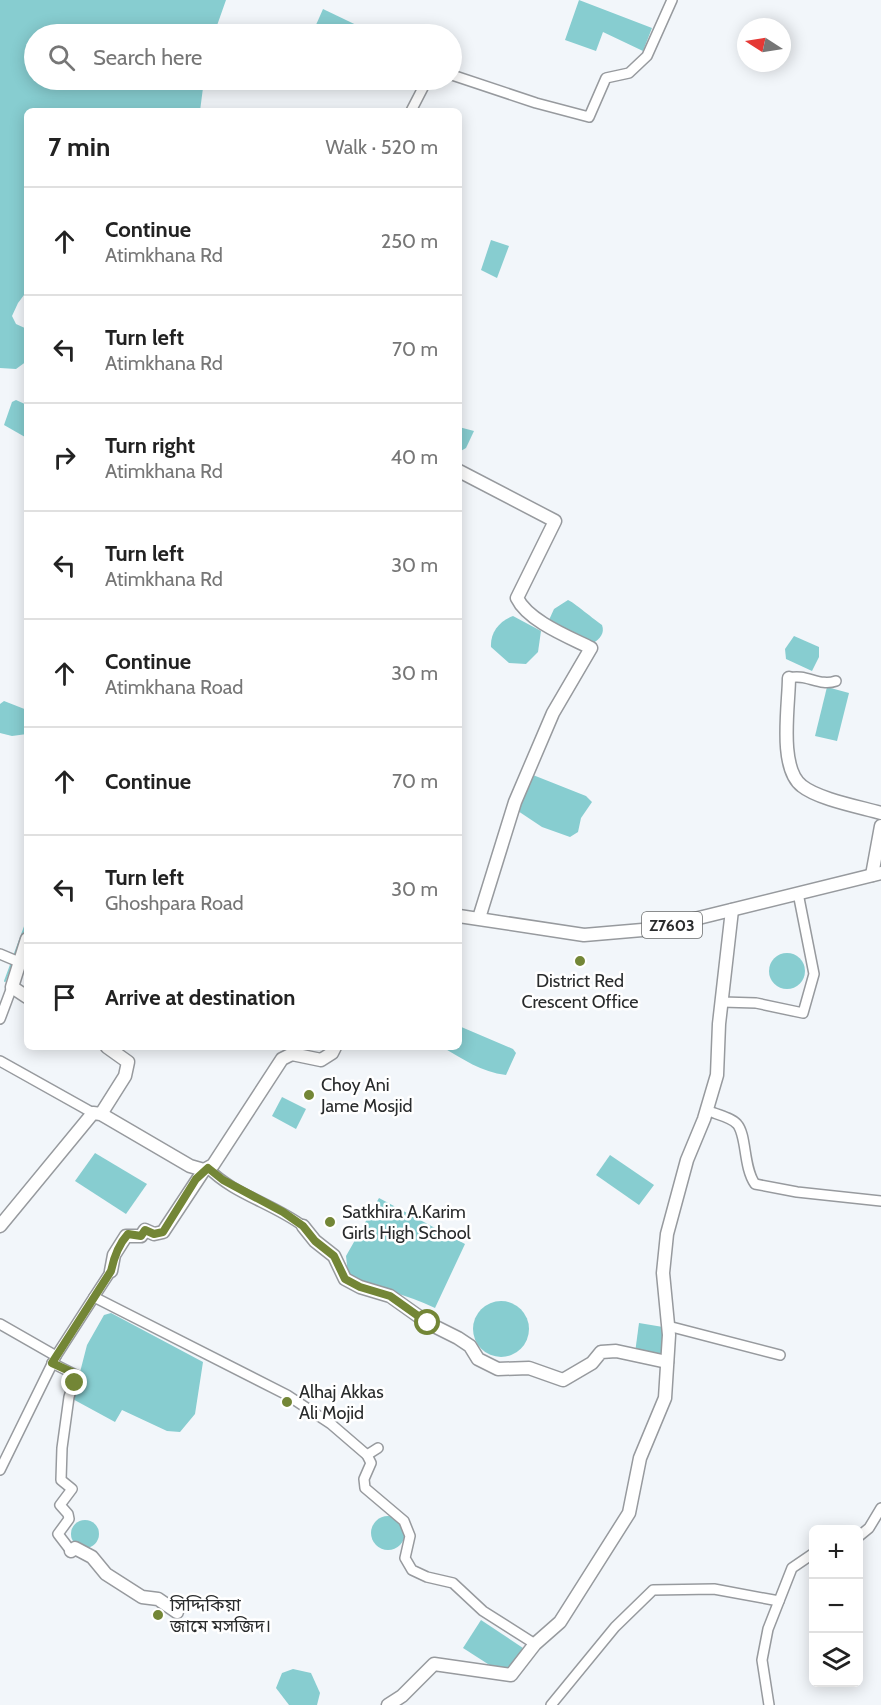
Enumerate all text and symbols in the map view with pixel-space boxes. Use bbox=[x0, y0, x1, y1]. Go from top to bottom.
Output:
north arrow bbox=[737, 18, 791, 72]
search box bbox=[24, 24, 462, 90]
icon: search bbox=[45, 41, 78, 74]
text: Search here bbox=[93, 44, 202, 71]
text: 7 min bbox=[48, 131, 110, 163]
text: Walk · 520 m bbox=[326, 135, 438, 159]
text: Continue bbox=[105, 216, 191, 243]
icon: ahead bbox=[48, 225, 81, 258]
text: 250 m bbox=[381, 229, 438, 253]
text: Atimkhana Rd bbox=[105, 243, 223, 267]
text: Turn left bbox=[105, 324, 184, 351]
icon: left bbox=[48, 333, 81, 366]
text: 70 m bbox=[392, 337, 438, 361]
text: Atimkhana Rd bbox=[105, 351, 223, 375]
text: Turn right bbox=[105, 432, 195, 459]
icon: right bbox=[48, 441, 81, 474]
text: 40 m bbox=[390, 445, 438, 469]
text: Atimkhana Rd bbox=[105, 459, 223, 483]
text: Turn left bbox=[105, 540, 184, 567]
icon: left bbox=[48, 549, 81, 582]
text: 30 m bbox=[391, 553, 438, 577]
text: Atimkhana Rd bbox=[105, 567, 223, 591]
text: Continue bbox=[105, 648, 191, 675]
icon: ahead bbox=[48, 657, 81, 690]
text: 30 m bbox=[391, 661, 438, 685]
text: Atimkhana Road bbox=[105, 675, 243, 699]
icon: ahead bbox=[48, 765, 81, 798]
text: Continue bbox=[105, 768, 191, 795]
text: 70 m bbox=[392, 769, 438, 793]
text: Turn left bbox=[105, 864, 184, 891]
icon: left bbox=[48, 873, 81, 906]
text: 30 m bbox=[391, 877, 438, 901]
text: Ghoshpara Road bbox=[105, 891, 244, 915]
road number: Z7603 bbox=[642, 912, 702, 938]
marker: District Red Crescent Office bbox=[573, 954, 587, 968]
place label: District Red Crescent Office bbox=[521, 970, 639, 1013]
icon: arrive bbox=[48, 981, 81, 1014]
text: Arrive at destination bbox=[105, 984, 295, 1011]
place label: Choy Ani Jame Mosjid bbox=[320, 1074, 412, 1117]
marker: Choy Ani Jame Mosjid bbox=[302, 1088, 316, 1102]
place label: Satkhira A.Karim Girls High School bbox=[342, 1201, 472, 1244]
marker: Satkhira A.Karim Girls High School bbox=[323, 1215, 337, 1229]
route start bbox=[414, 1309, 440, 1335]
route end bbox=[61, 1369, 87, 1395]
place label: Alhaj Akkas Ali Mojid bbox=[299, 1381, 384, 1424]
marker: Alhaj Akkas Ali Mojid bbox=[280, 1395, 294, 1409]
map controls bbox=[809, 1525, 863, 1687]
button: + bbox=[809, 1525, 863, 1579]
button: − bbox=[809, 1579, 863, 1633]
place label: সিদ্দিকিয়া জামে মসজিদ। bbox=[169, 1594, 271, 1637]
marker: সিদ্দিকিয়া জামে মসজিদ। bbox=[151, 1608, 165, 1622]
button: layers bbox=[809, 1633, 863, 1687]

